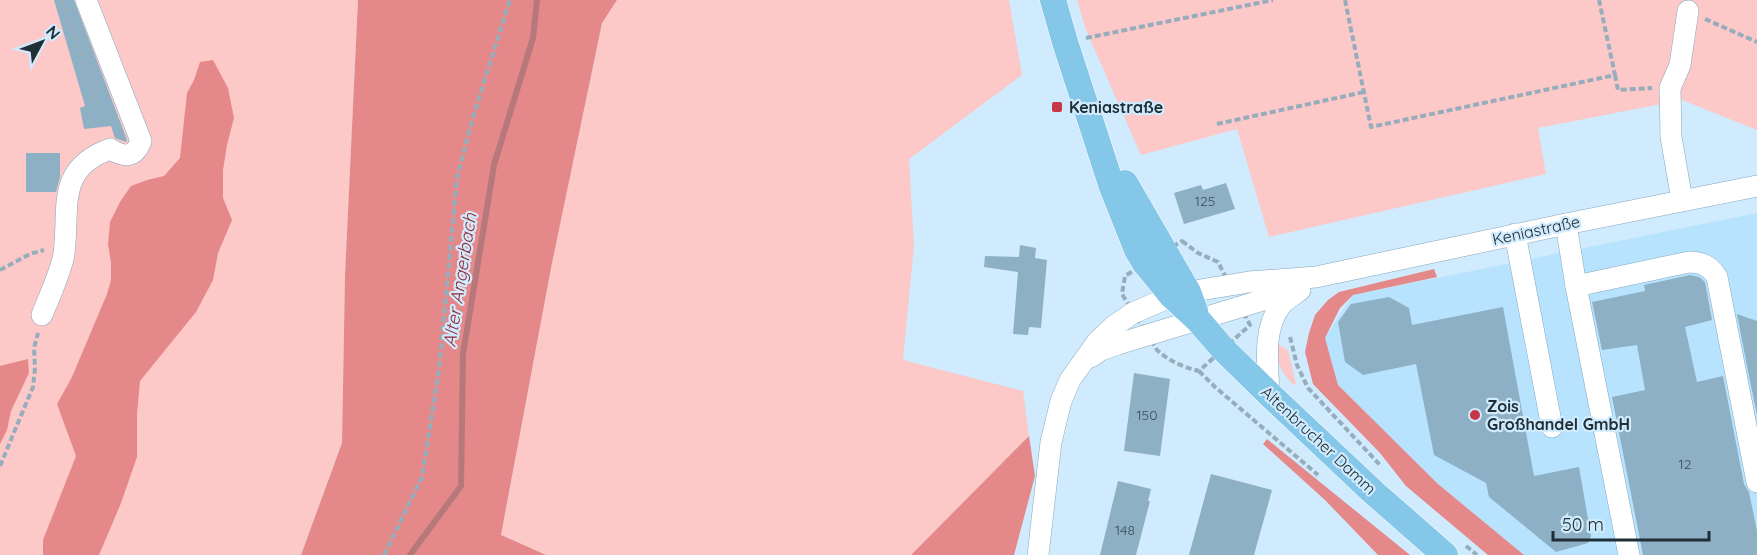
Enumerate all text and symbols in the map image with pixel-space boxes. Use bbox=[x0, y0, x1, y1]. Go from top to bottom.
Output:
north arrow bbox=[12, 12, 72, 72]
text: N bbox=[42, 21, 65, 43]
place label: Keniastraße bbox=[1069, 97, 1163, 117]
marker: Keniastraße bbox=[1050, 100, 1064, 114]
house number: 125 bbox=[1195, 192, 1215, 210]
water label: Alter Angerbach bbox=[438, 211, 482, 348]
street label: Keniastraße bbox=[1490, 211, 1582, 249]
street label: Altenbrucher Damm bbox=[1257, 382, 1381, 498]
place label: Zois Großhandel GmbH bbox=[1487, 396, 1630, 434]
house number: 150 bbox=[1136, 406, 1158, 424]
marker: Zois Großhandel GmbH bbox=[1468, 408, 1482, 422]
house number: 12 bbox=[1679, 455, 1692, 473]
scale bar bbox=[1553, 504, 1709, 542]
text: 50 m bbox=[1562, 513, 1604, 536]
house number: 148 bbox=[1115, 521, 1135, 539]

